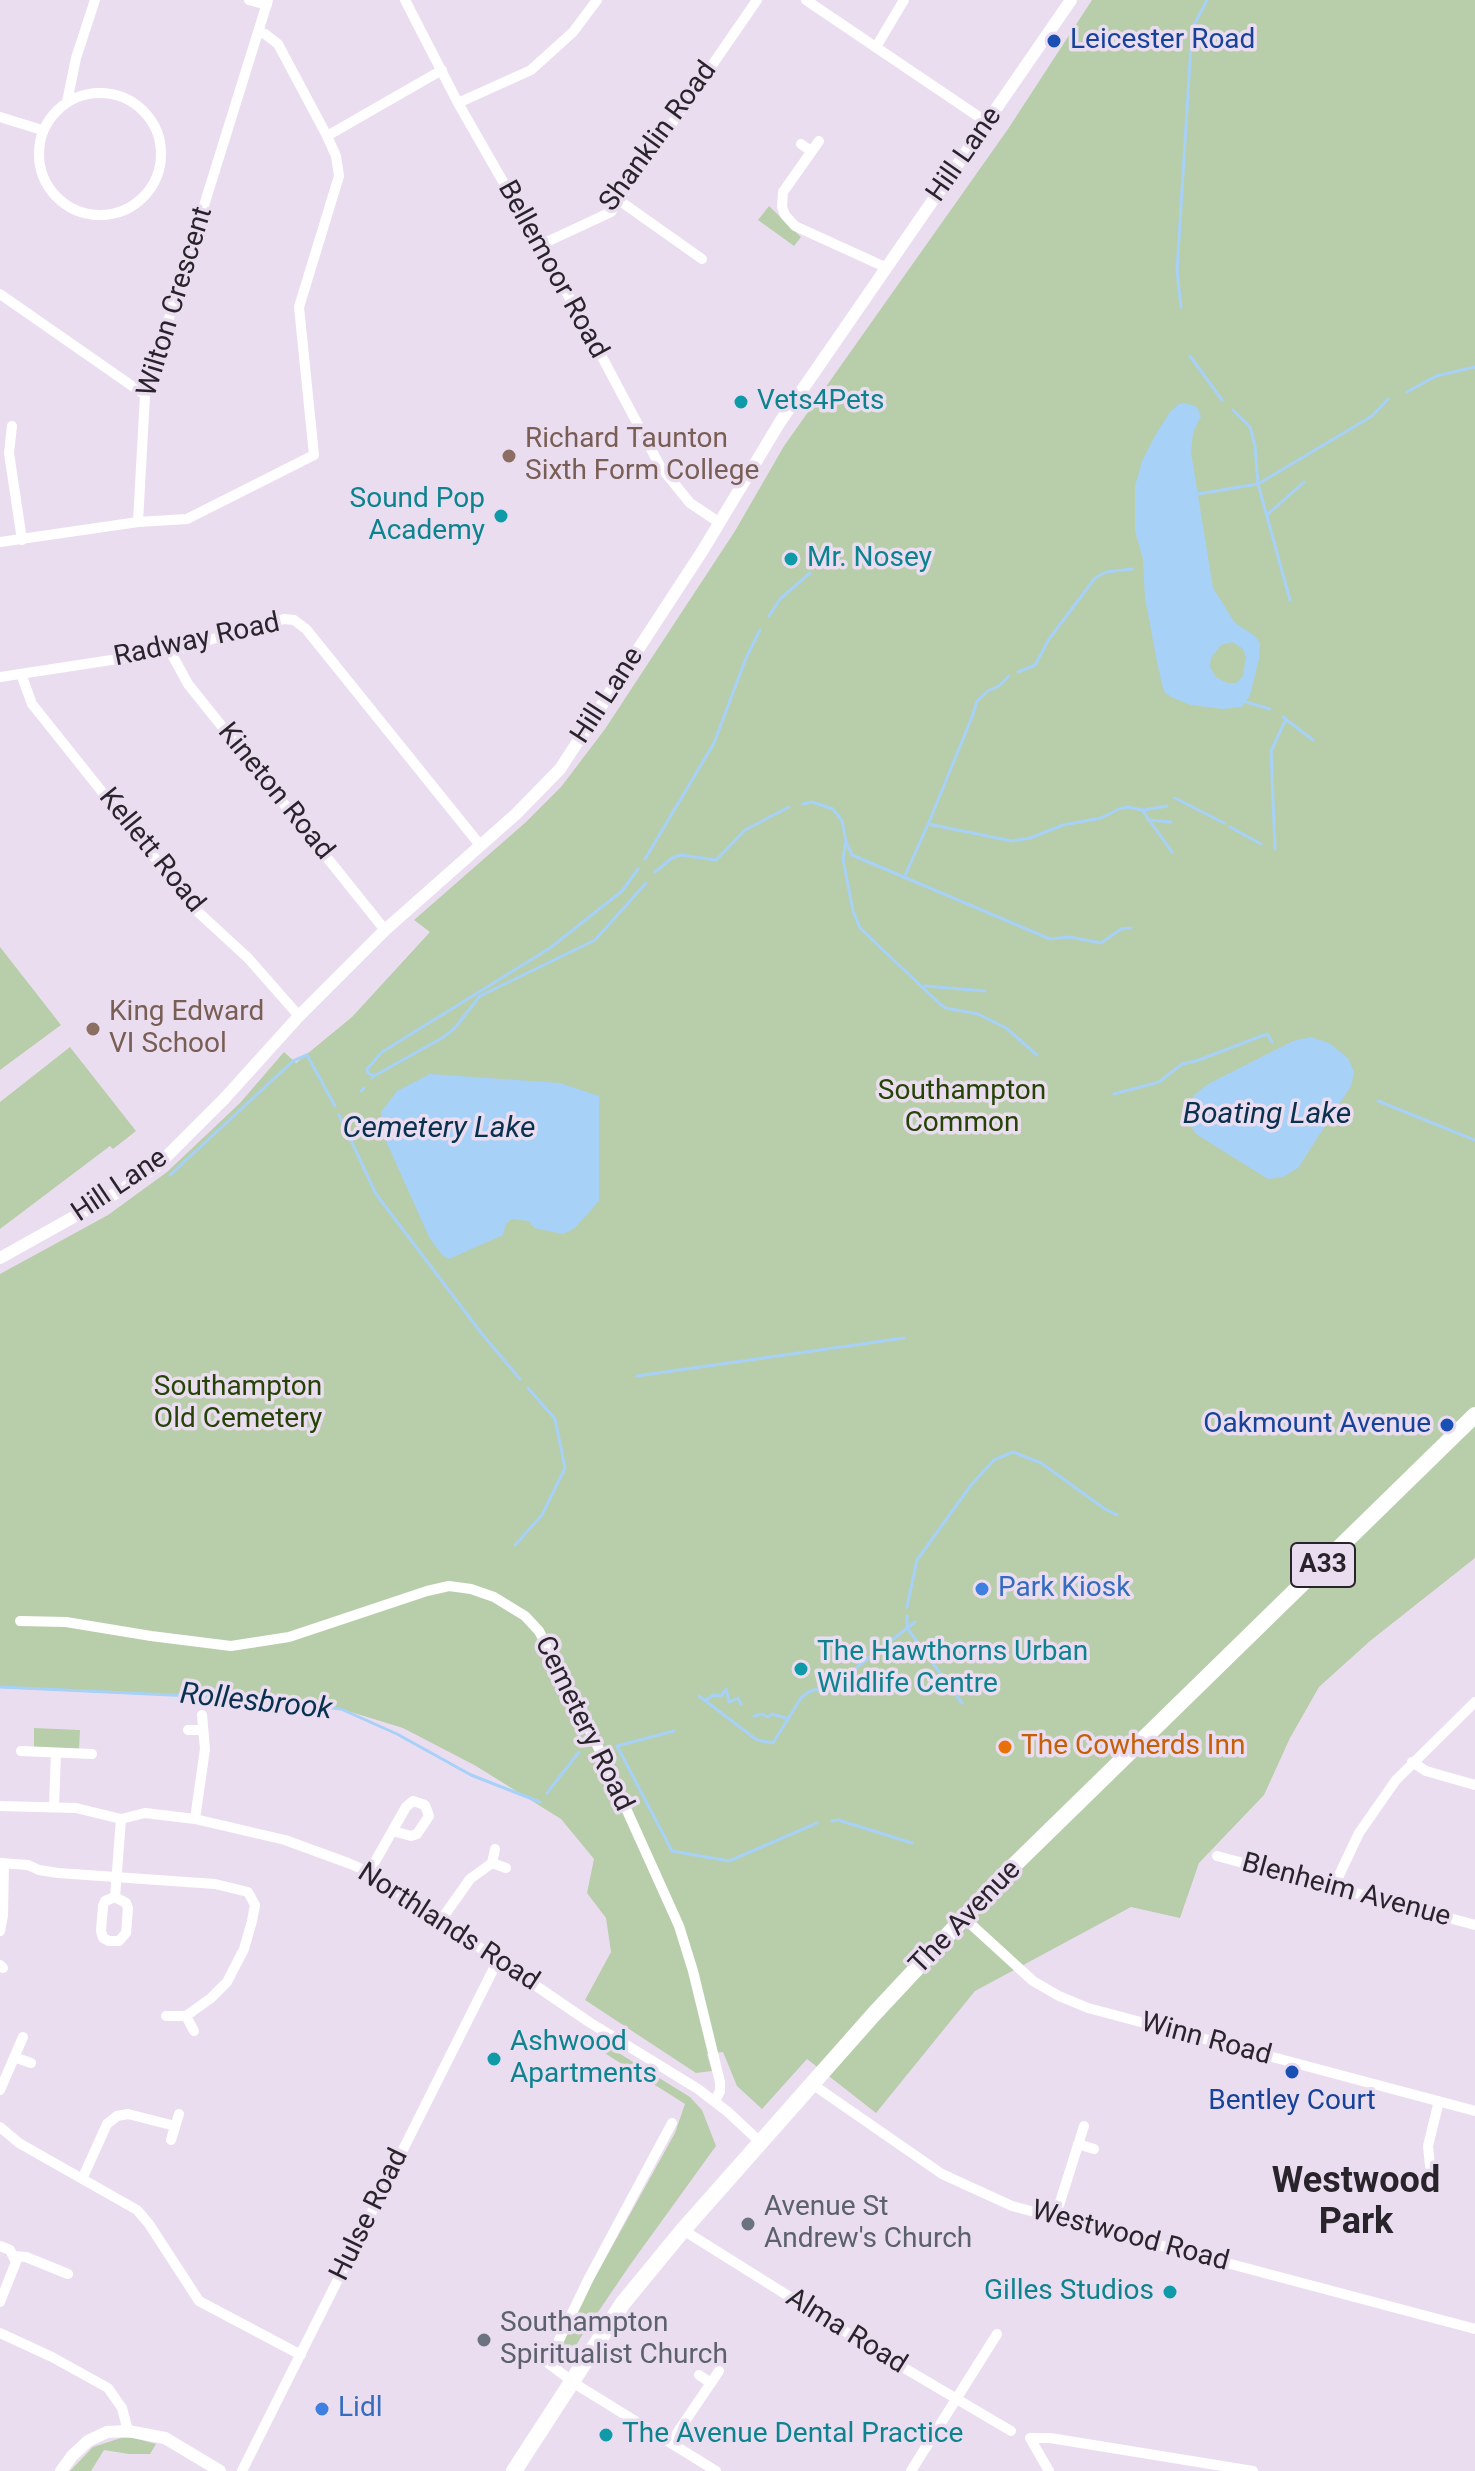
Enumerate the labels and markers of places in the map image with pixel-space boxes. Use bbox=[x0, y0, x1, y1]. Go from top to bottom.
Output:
place label: Leicester Road bbox=[1070, 24, 1255, 58]
marker: Leicester Road bbox=[1045, 32, 1063, 50]
place label: Vets4Pets bbox=[757, 385, 884, 419]
marker: Vets4Pets bbox=[732, 393, 750, 411]
place label: Richard Taunton Sixth Form College bbox=[525, 423, 759, 489]
marker: Richard Taunton Sixth Form College bbox=[500, 447, 518, 465]
place label: Sound Pop Academy bbox=[350, 483, 485, 549]
marker: Sound Pop Academy bbox=[492, 507, 510, 525]
place label: Mr. Nosey bbox=[807, 542, 932, 576]
marker: Mr. Nosey bbox=[782, 550, 800, 568]
place label: King Edward VI School bbox=[109, 996, 264, 1062]
marker: King Edward VI School bbox=[84, 1020, 102, 1038]
place label: Oakmount Avenue bbox=[1203, 1408, 1431, 1442]
marker: Oakmount Avenue bbox=[1438, 1416, 1456, 1434]
place label: Park Kiosk bbox=[998, 1572, 1130, 1606]
marker: Park Kiosk bbox=[973, 1580, 991, 1598]
place label: The Hawthorns Urban Wildlife Centre bbox=[817, 1636, 1088, 1702]
marker: The Hawthorns Urban Wildlife Centre bbox=[792, 1660, 810, 1678]
place label: The Cowherds Inn bbox=[1021, 1730, 1245, 1764]
marker: The Cowherds Inn bbox=[996, 1738, 1014, 1756]
place label: Ashwood Apartments bbox=[510, 2026, 657, 2092]
marker: Ashwood Apartments bbox=[485, 2050, 503, 2068]
marker: Bentley Court bbox=[1283, 2063, 1301, 2081]
place label: Bentley Court bbox=[1208, 2085, 1376, 2119]
place label: Avenue St Andrew's Church bbox=[764, 2191, 972, 2257]
marker: Avenue St Andrew's Church bbox=[739, 2215, 757, 2233]
place label: Gilles Studios bbox=[984, 2275, 1154, 2309]
marker: Gilles Studios bbox=[1161, 2283, 1179, 2301]
place label: Southampton Spiritualist Church bbox=[500, 2307, 728, 2373]
marker: Southampton Spiritualist Church bbox=[475, 2331, 493, 2349]
place label: Lidl bbox=[338, 2392, 382, 2426]
marker: Lidl bbox=[313, 2400, 331, 2418]
place label: The Avenue Dental Practice bbox=[622, 2418, 963, 2452]
marker: The Avenue Dental Practice bbox=[597, 2426, 615, 2444]

